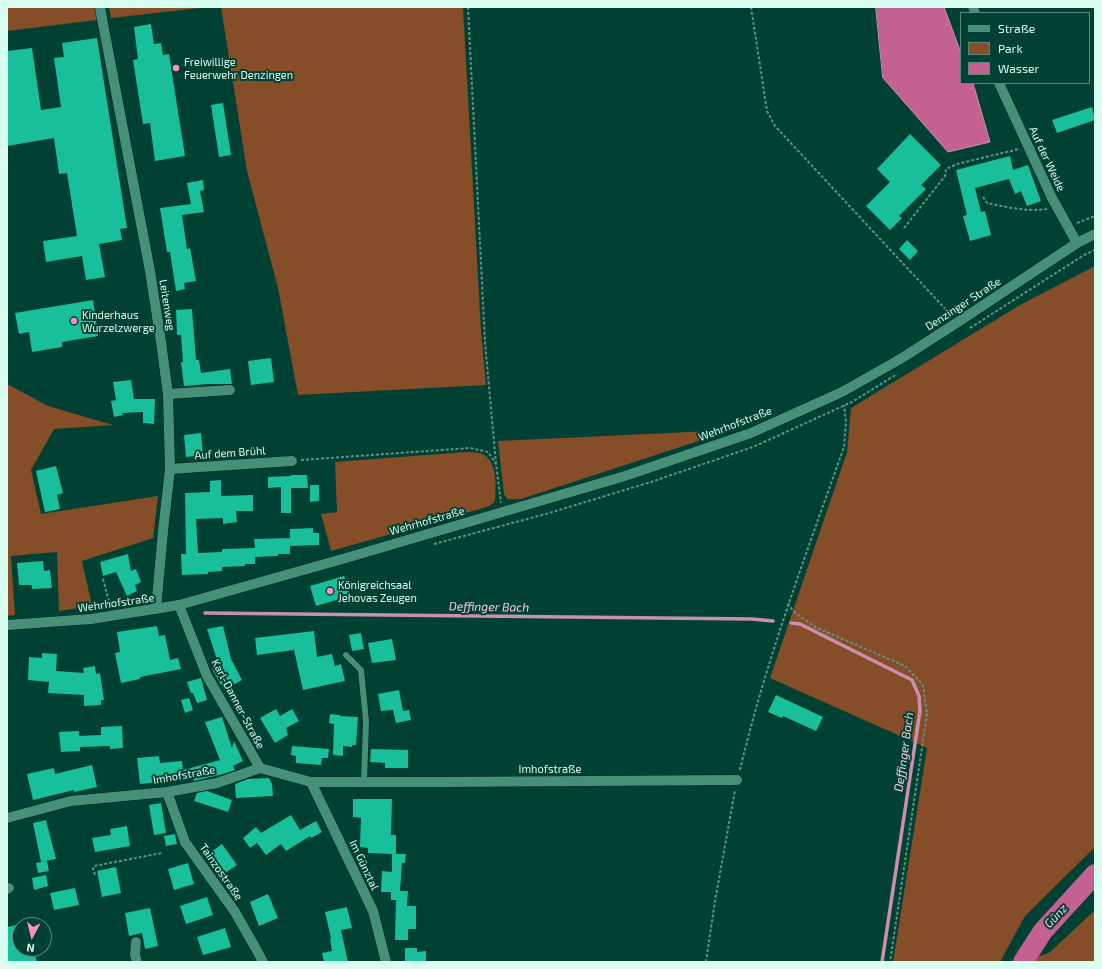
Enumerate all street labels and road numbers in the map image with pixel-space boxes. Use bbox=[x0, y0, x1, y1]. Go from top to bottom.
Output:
street label: Auf der Weide bbox=[1026, 125, 1068, 193]
street label: Denzinger Straße bbox=[923, 275, 1003, 333]
street label: Leitenweg bbox=[156, 278, 178, 332]
street label: Wehrhofstraße bbox=[697, 404, 773, 444]
street label: Auf dem Brühl bbox=[194, 444, 266, 462]
street label: Wehrhofstraße bbox=[388, 504, 466, 538]
street label: Wehrhofstraße bbox=[77, 591, 155, 615]
street label: Karl-Danner-Straße bbox=[209, 657, 267, 751]
street label: Imhofstraße bbox=[519, 762, 581, 776]
street label: Imhofstraße bbox=[152, 763, 216, 787]
street label: Im Günztal bbox=[347, 838, 381, 892]
street label: Tainzostraße bbox=[197, 841, 245, 903]

